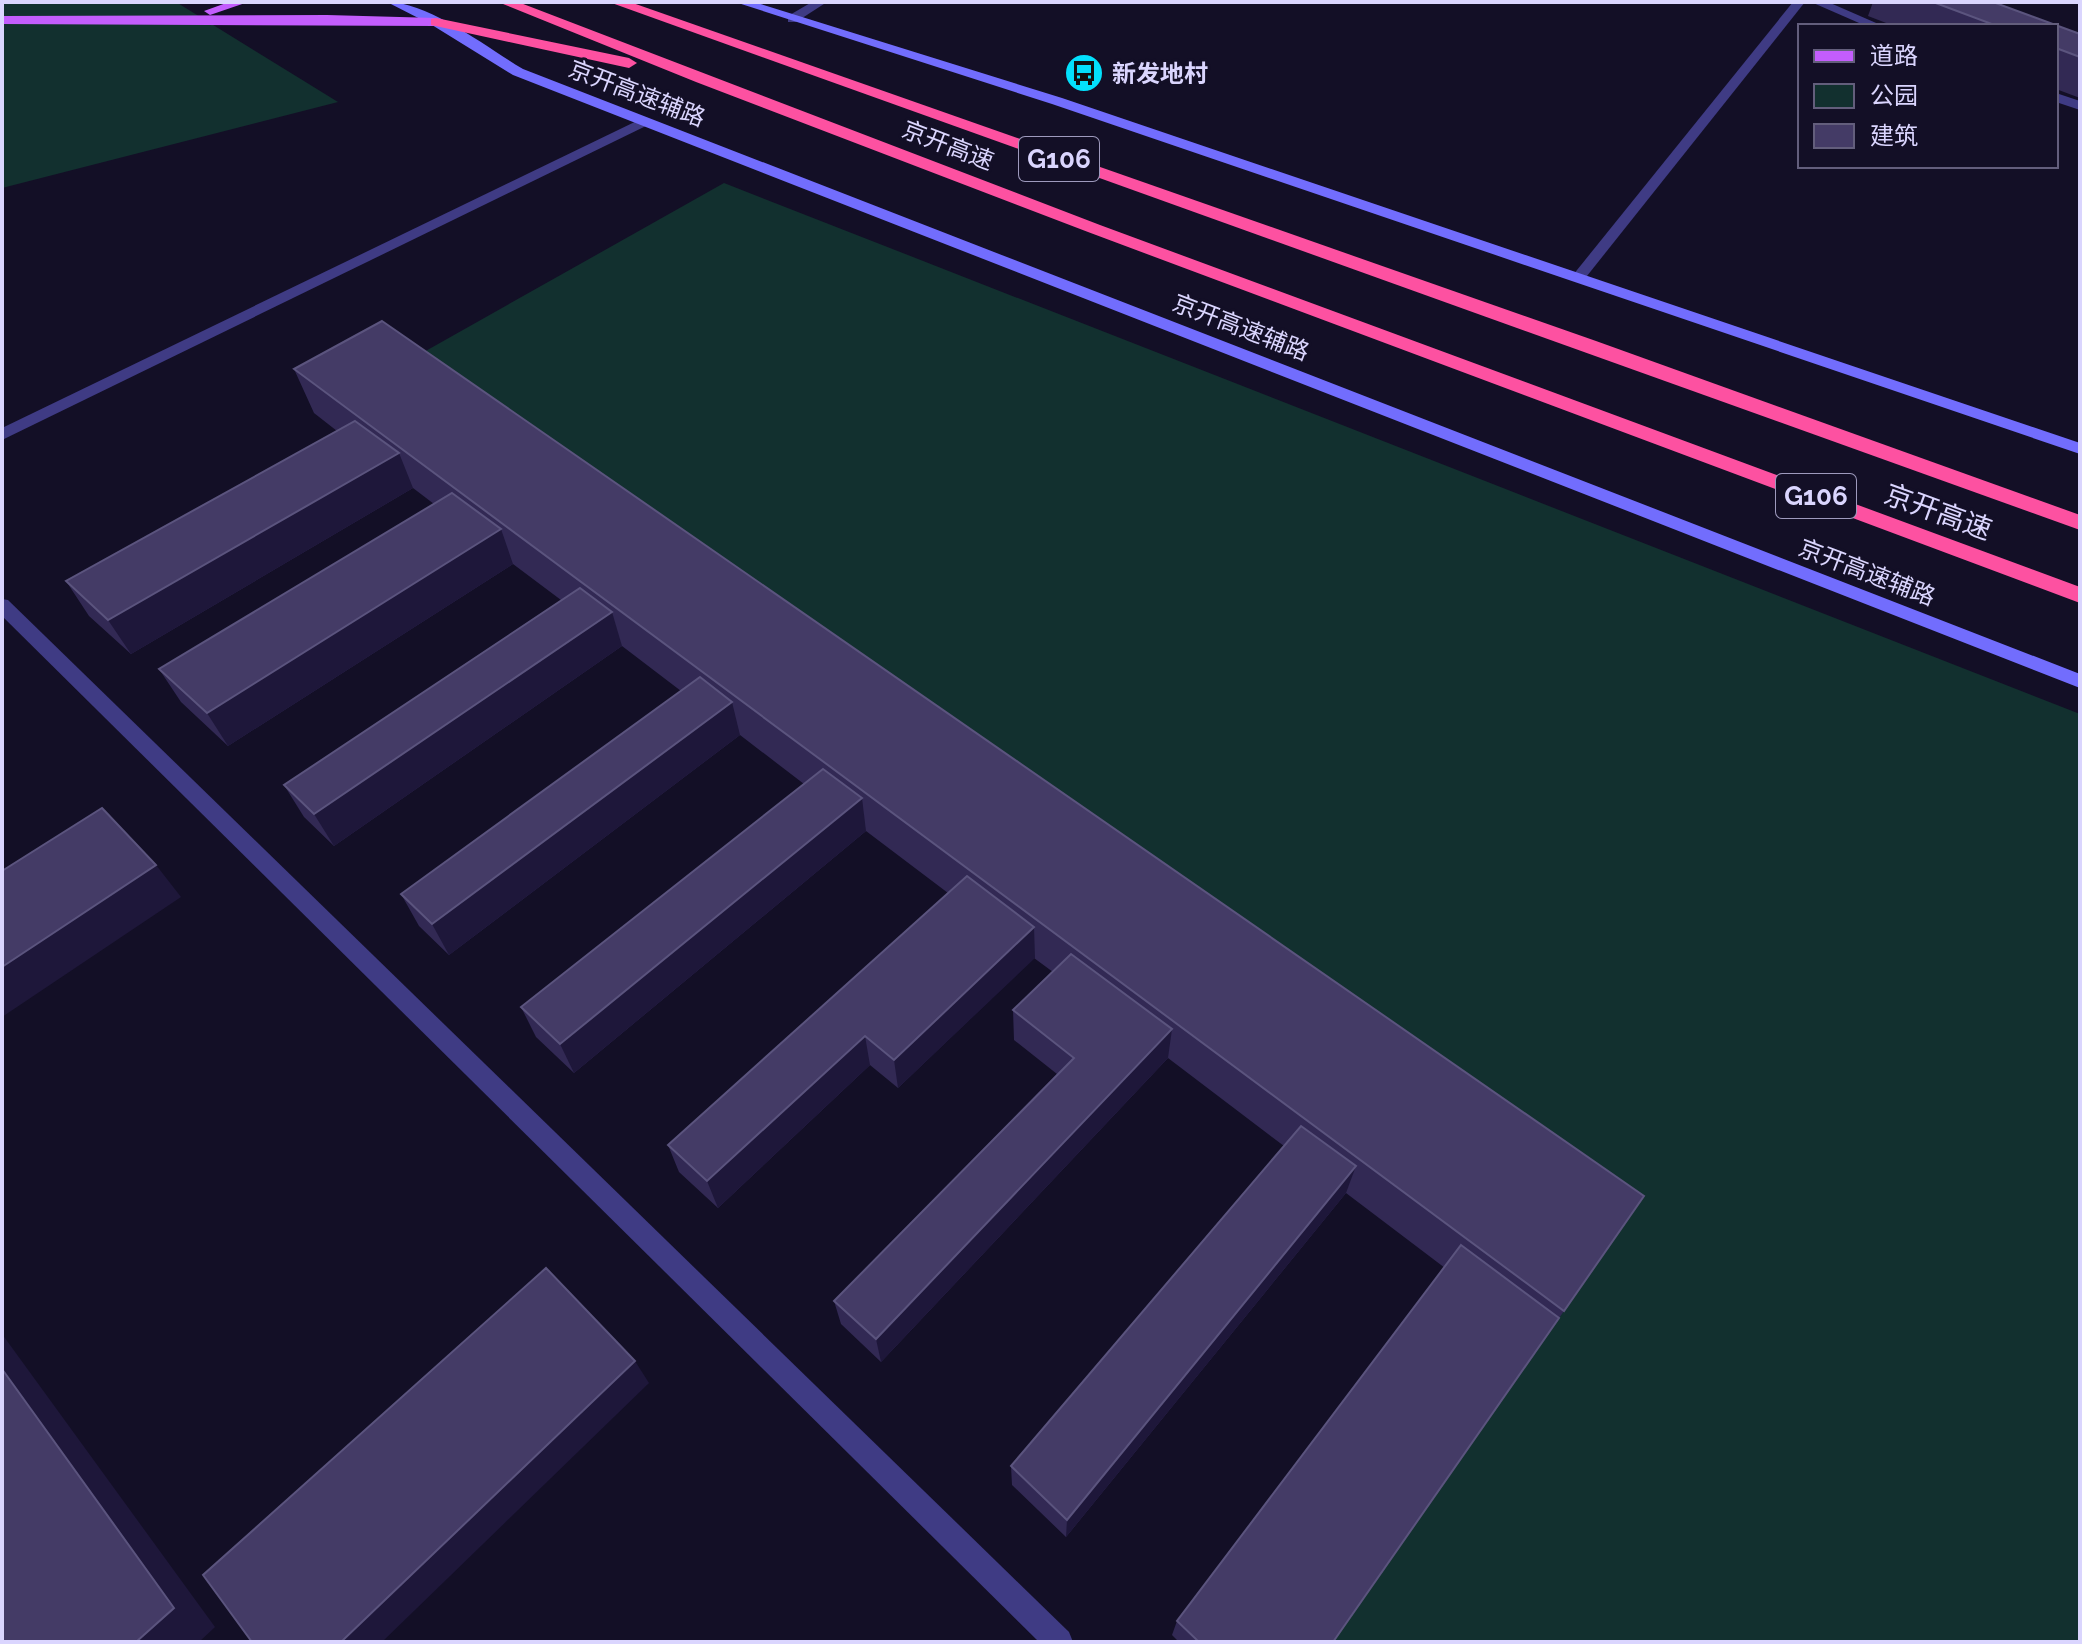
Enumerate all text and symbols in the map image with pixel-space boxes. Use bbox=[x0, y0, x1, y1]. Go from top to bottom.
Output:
legend bbox=[1798, 24, 2058, 168]
text: 道路 bbox=[1870, 41, 1918, 70]
bus stop icon: 新发地村 bbox=[1063, 52, 1105, 94]
street label: 京开高速辅路 bbox=[565, 54, 709, 132]
place label: 新发地村 bbox=[1112, 59, 1208, 88]
text: 公园 bbox=[1870, 81, 1918, 110]
street label: 京开高速 bbox=[898, 114, 998, 176]
text: 建筑 bbox=[1870, 121, 1918, 150]
road number: G106 bbox=[1019, 137, 1099, 181]
street label: 京开高速辅路 bbox=[1169, 288, 1313, 366]
road number: G106 bbox=[1776, 474, 1856, 518]
street label: 京开高速 bbox=[1880, 477, 1996, 547]
street label: 京开高速辅路 bbox=[1795, 533, 1939, 611]

